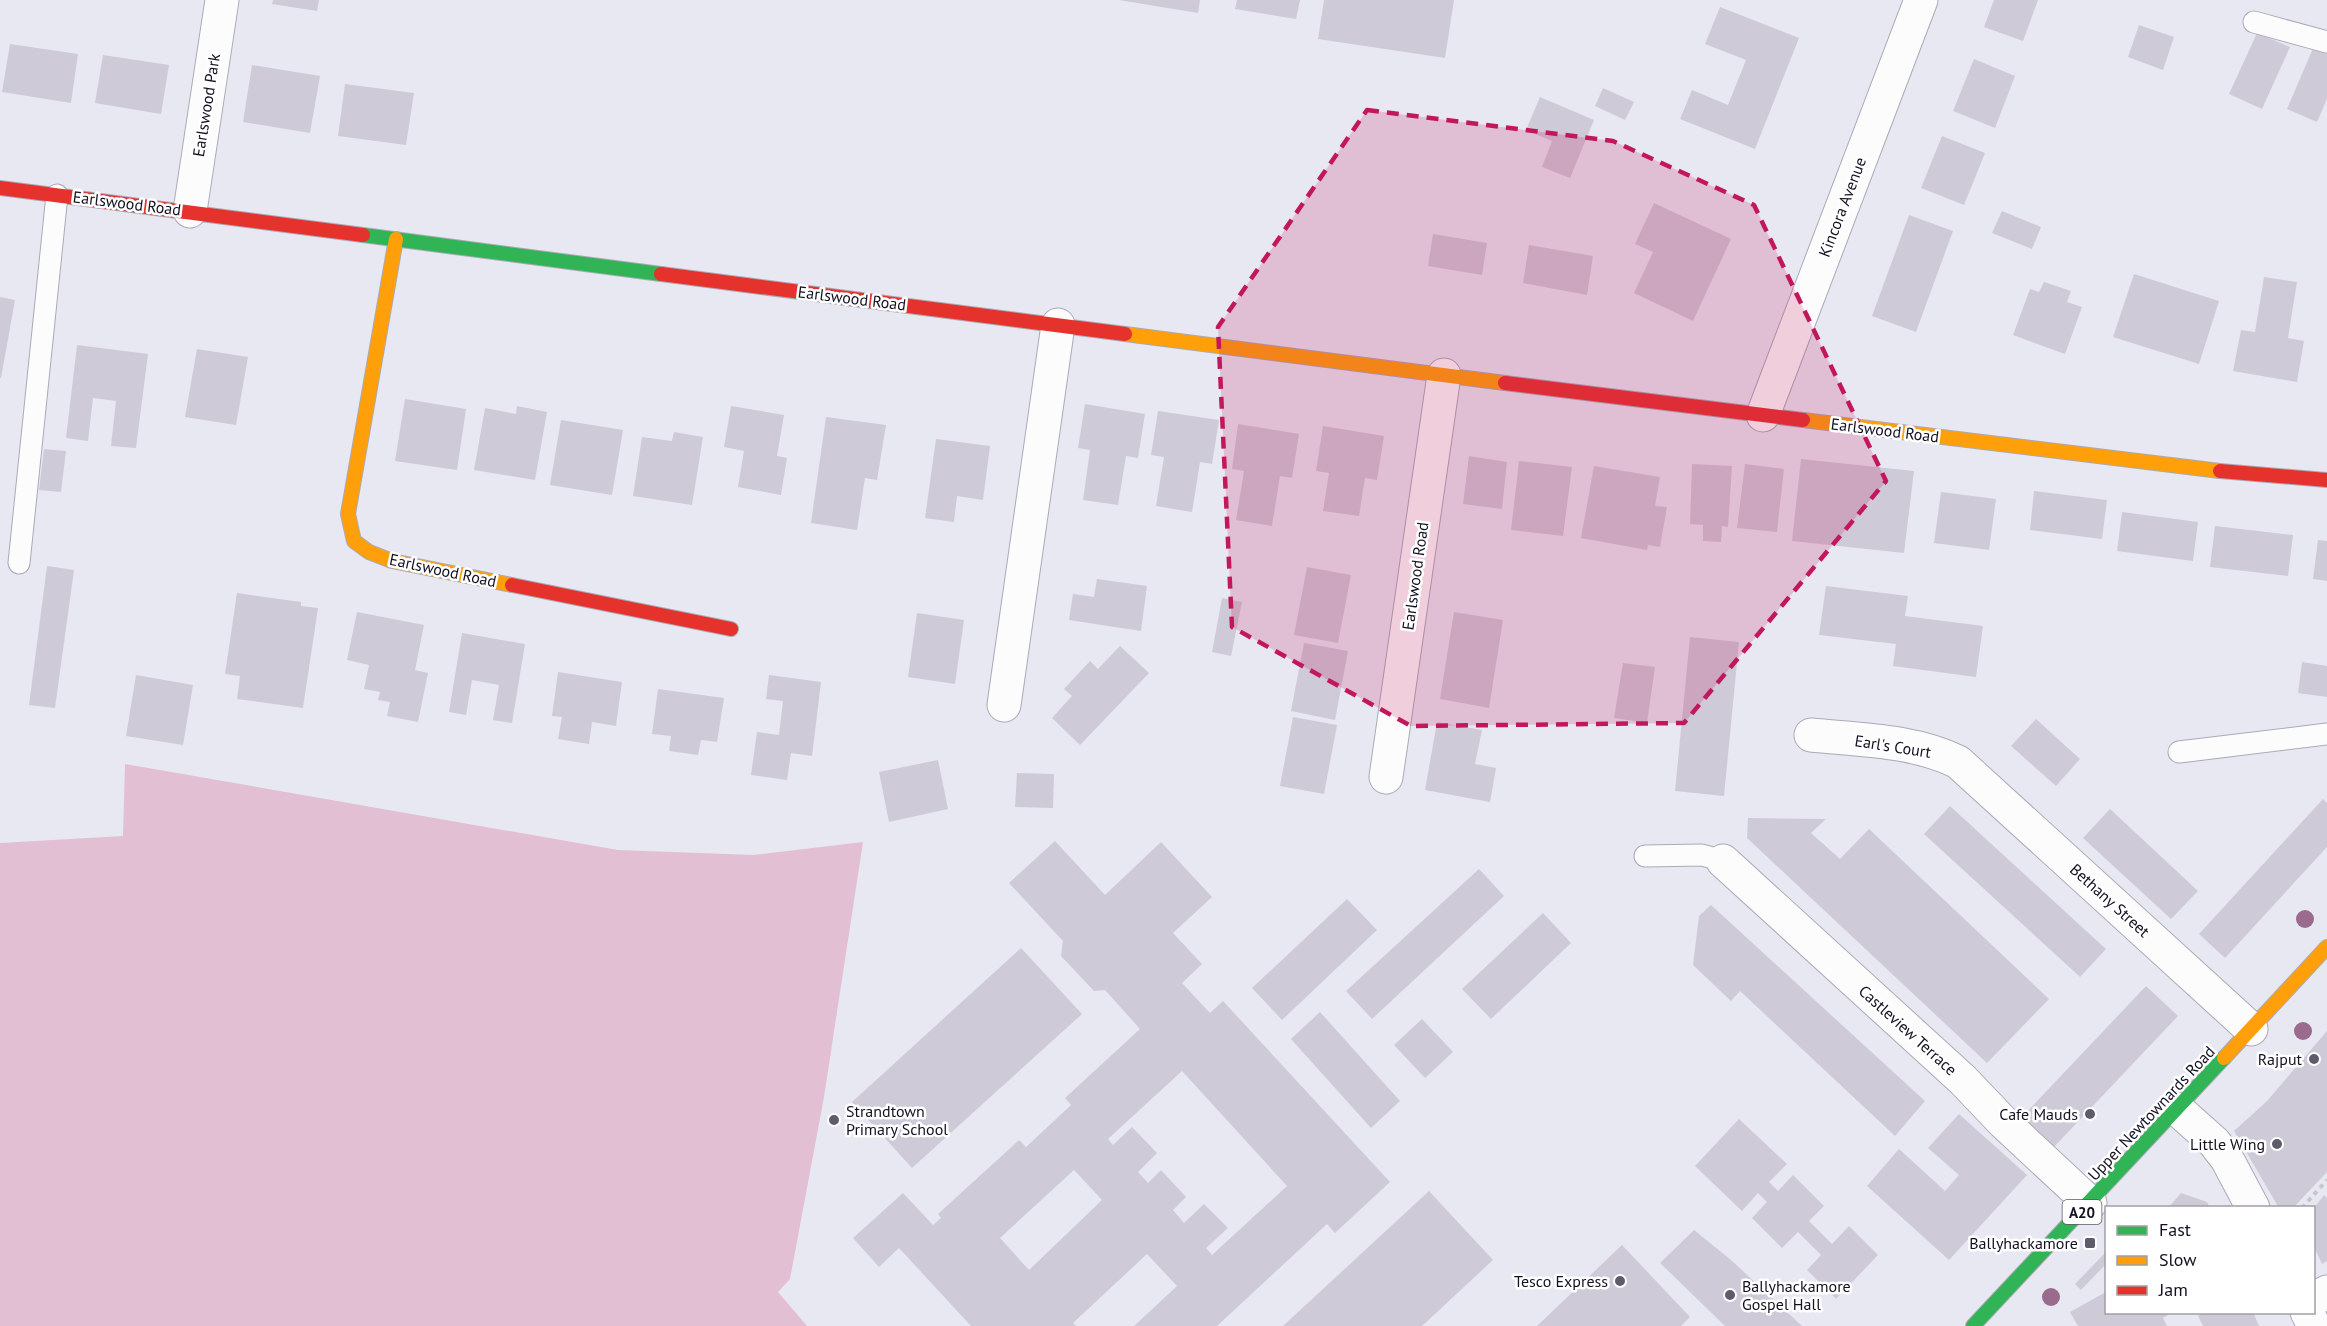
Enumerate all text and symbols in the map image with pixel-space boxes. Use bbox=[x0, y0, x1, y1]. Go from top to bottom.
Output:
street label: Earlswood Park bbox=[188, 52, 224, 158]
street label: Kincora Avenue bbox=[1814, 154, 1870, 260]
street label: Earlswood Road bbox=[72, 186, 182, 220]
street label: Earlswood Road bbox=[797, 281, 907, 315]
street label: Earlswood Road bbox=[1830, 413, 1940, 447]
street label: Earlswood Road bbox=[1398, 521, 1432, 631]
street label: Earlswood Road bbox=[388, 549, 498, 591]
street label: Earl's Court bbox=[1853, 730, 1933, 762]
street label: Bethany Street bbox=[2066, 859, 2154, 941]
street label: Castleview Terrace bbox=[1855, 981, 1961, 1079]
street label: Upper Newtownards Road bbox=[2083, 1041, 2219, 1185]
place label: Rajput bbox=[2258, 1049, 2303, 1069]
marker: Rajput bbox=[2307, 1052, 2321, 1066]
place label: Strandtown Primary School bbox=[846, 1101, 948, 1139]
place label: Cafe Mauds bbox=[1999, 1104, 2078, 1124]
marker: Cafe Mauds bbox=[2083, 1107, 2097, 1121]
marker: Strandtown Primary School bbox=[827, 1113, 841, 1127]
place label: Little Wing bbox=[2190, 1134, 2265, 1154]
marker: Little Wing bbox=[2270, 1137, 2284, 1151]
road number: A20 bbox=[2062, 1200, 2102, 1224]
legend bbox=[2105, 1206, 2315, 1314]
text: Fast bbox=[2159, 1218, 2191, 1241]
place label: Ballyhackamore bbox=[1969, 1233, 2078, 1253]
marker: Ballyhackamore bbox=[2083, 1236, 2097, 1250]
text: Slow bbox=[2159, 1248, 2197, 1271]
place label: Tesco Express bbox=[1514, 1271, 1608, 1291]
marker: Tesco Express bbox=[1613, 1274, 1627, 1288]
place label: Ballyhackamore Gospel Hall bbox=[1742, 1276, 1851, 1314]
text: Jam bbox=[2158, 1278, 2188, 1301]
marker: Ballyhackamore Gospel Hall bbox=[1723, 1288, 1737, 1302]

